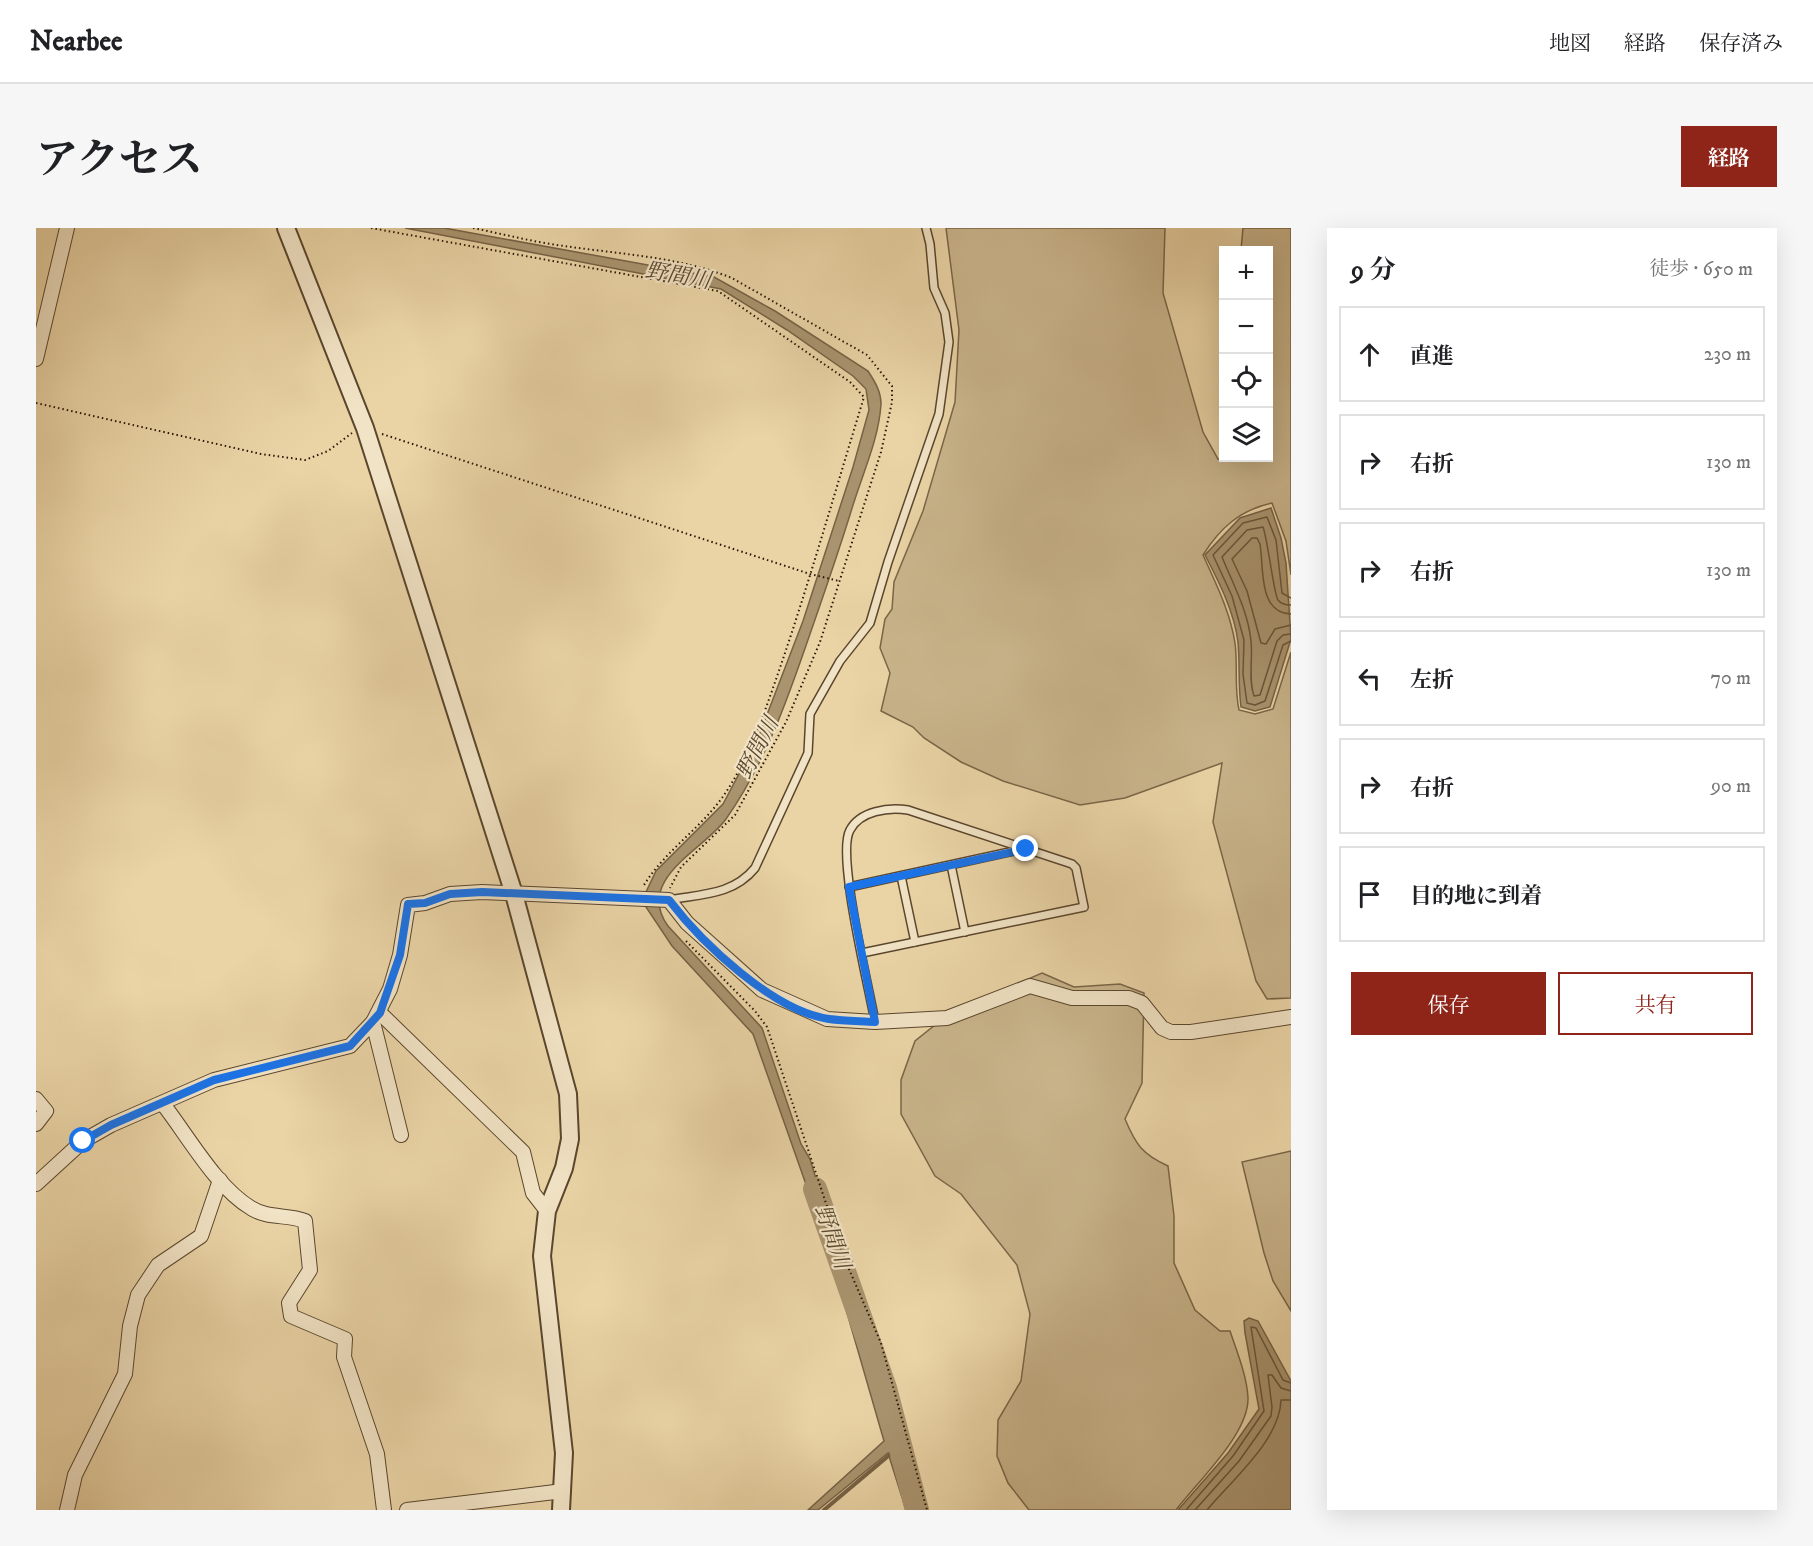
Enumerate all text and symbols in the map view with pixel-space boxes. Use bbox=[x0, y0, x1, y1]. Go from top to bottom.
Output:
text: Nearbee bbox=[30, 24, 123, 59]
text: 地図 bbox=[1549, 31, 1591, 57]
text: 経路 bbox=[1624, 31, 1666, 57]
text: 保存済み bbox=[1699, 31, 1783, 57]
button: 経路 bbox=[1681, 126, 1777, 187]
text: アクセス bbox=[36, 135, 203, 187]
map controls bbox=[1219, 246, 1273, 462]
button: + bbox=[1219, 246, 1273, 300]
text: 9 分 bbox=[1351, 254, 1396, 287]
water label: 野間川 bbox=[643, 257, 715, 295]
text: 徒歩 · 650 m bbox=[1649, 257, 1753, 282]
button: − bbox=[1219, 300, 1273, 354]
icon: ahead bbox=[1353, 338, 1386, 371]
text: 230 m bbox=[1704, 342, 1751, 367]
text: 直進 bbox=[1410, 343, 1454, 370]
button: locate bbox=[1219, 354, 1273, 408]
button: layers bbox=[1219, 408, 1273, 462]
icon: right bbox=[1353, 446, 1386, 479]
text: 130 m bbox=[1706, 450, 1751, 475]
text: 右折 bbox=[1410, 451, 1454, 478]
icon: right bbox=[1353, 554, 1386, 587]
text: 130 m bbox=[1706, 558, 1751, 583]
text: 右折 bbox=[1410, 559, 1454, 586]
icon: left bbox=[1353, 662, 1386, 695]
text: 70 m bbox=[1710, 666, 1751, 691]
text: 左折 bbox=[1410, 667, 1454, 694]
water label: 野間川 bbox=[731, 711, 786, 784]
icon: right bbox=[1353, 770, 1386, 803]
text: 90 m bbox=[1711, 774, 1751, 799]
text: 右折 bbox=[1410, 775, 1454, 802]
route end bbox=[1012, 835, 1038, 861]
icon: arrive bbox=[1353, 878, 1386, 911]
text: 目的地に到着 bbox=[1410, 883, 1542, 910]
button: 保存 bbox=[1351, 972, 1546, 1035]
button: 共有 bbox=[1558, 972, 1753, 1035]
route start bbox=[69, 1127, 95, 1153]
water label: 野間川 bbox=[808, 1201, 856, 1274]

